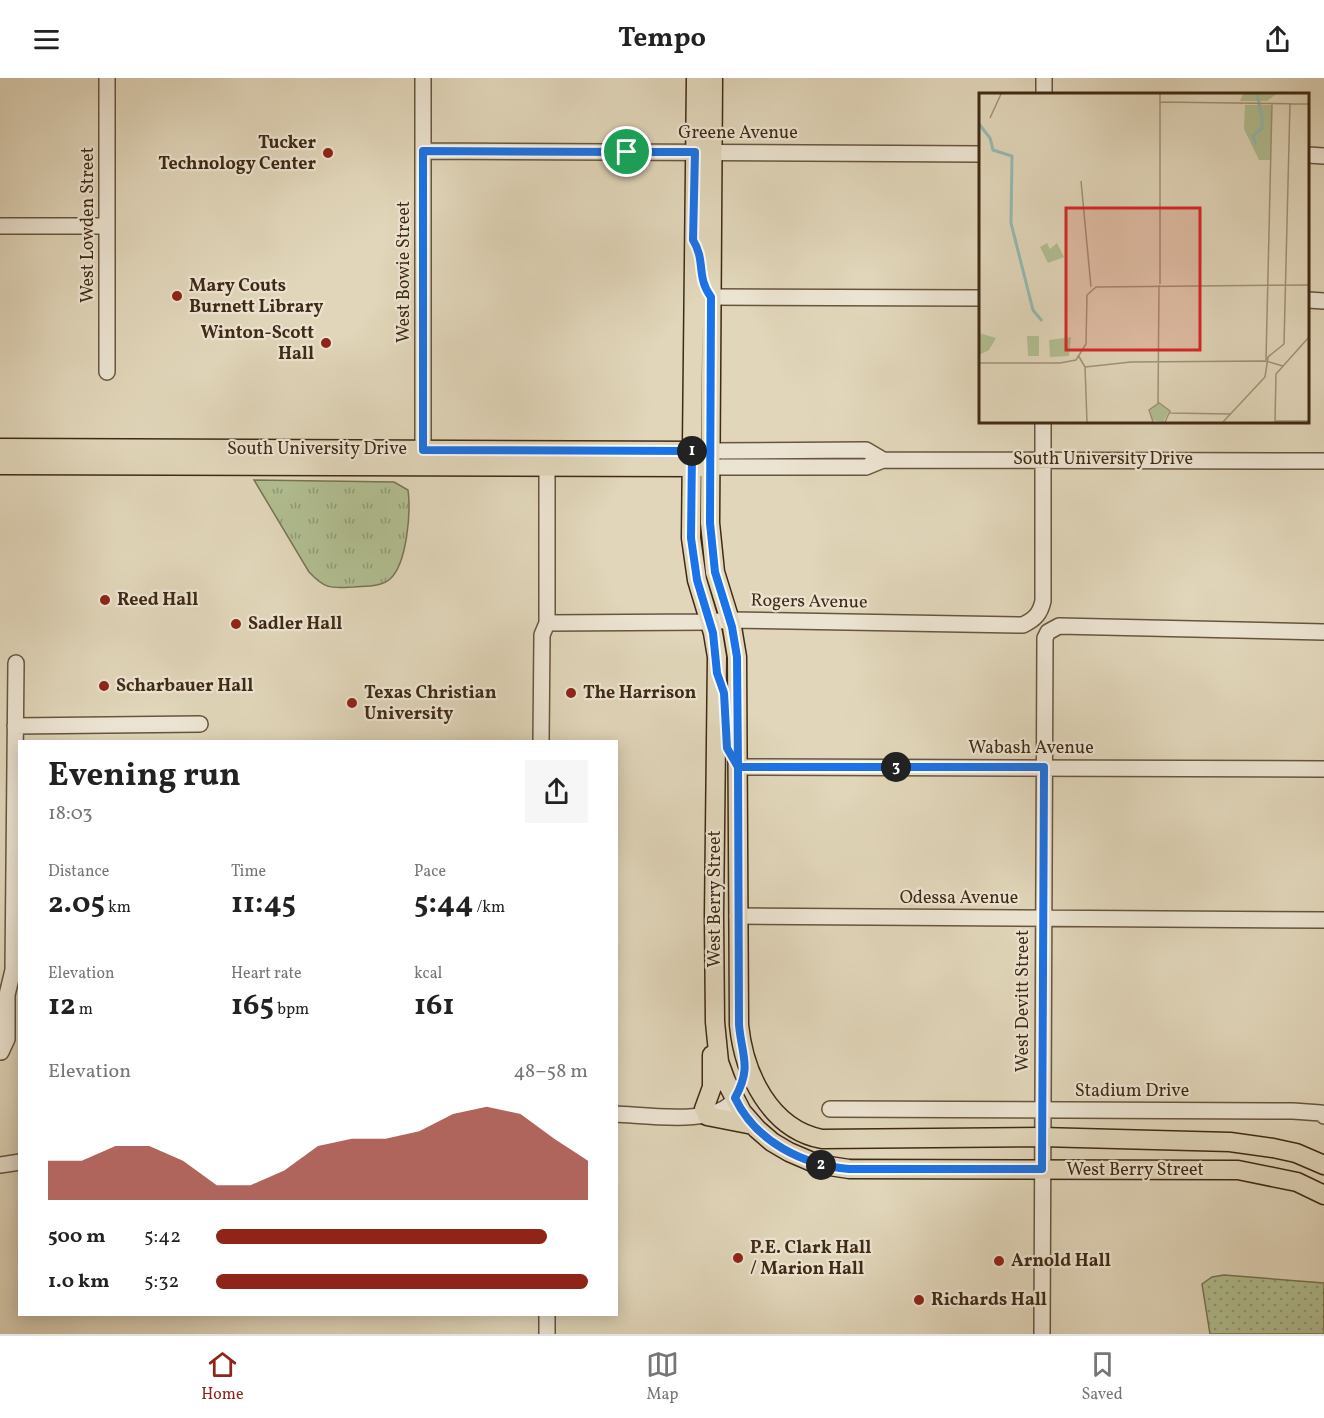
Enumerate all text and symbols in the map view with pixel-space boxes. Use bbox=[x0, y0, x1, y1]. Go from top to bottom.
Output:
text: Tempo bbox=[618, 20, 706, 58]
icon: menu bbox=[30, 23, 63, 56]
icon: share bbox=[1261, 23, 1294, 56]
inset map bbox=[979, 93, 1309, 423]
street label: Greene Avenue bbox=[678, 121, 798, 146]
pin bbox=[601, 126, 652, 177]
place label: Tucker Technology Center bbox=[158, 131, 316, 177]
icon: arrive bbox=[610, 135, 643, 168]
marker: Tucker Technology Center bbox=[321, 146, 335, 160]
street label: West Lowden Street bbox=[76, 147, 101, 303]
street label: West Bowie Street bbox=[392, 201, 417, 343]
place label: Mary Couts Burnett Library bbox=[189, 274, 323, 320]
marker: Mary Couts Burnett Library bbox=[170, 289, 184, 303]
place label: Winton-Scott Hall bbox=[200, 321, 314, 367]
marker: Winton-Scott Hall bbox=[319, 336, 333, 350]
pin: 1 bbox=[677, 436, 707, 466]
street label: South University Drive bbox=[227, 437, 407, 462]
text: 1 bbox=[689, 440, 695, 462]
street label: South University Drive bbox=[1013, 447, 1193, 472]
place label: Reed Hall bbox=[117, 588, 198, 613]
street label: Rogers Avenue bbox=[750, 588, 868, 616]
marker: Reed Hall bbox=[98, 593, 112, 607]
place label: Sadler Hall bbox=[248, 612, 342, 637]
marker: Sadler Hall bbox=[229, 617, 243, 631]
place label: Scharbauer Hall bbox=[116, 674, 253, 699]
marker: Scharbauer Hall bbox=[97, 679, 111, 693]
place label: Texas Christian University bbox=[364, 681, 497, 727]
place label: The Harrison bbox=[583, 681, 697, 706]
marker: The Harrison bbox=[564, 686, 578, 700]
marker: Texas Christian University bbox=[345, 696, 359, 710]
street label: Wabash Avenue bbox=[968, 736, 1094, 761]
pin: 3 bbox=[881, 752, 911, 782]
text: Evening run bbox=[48, 754, 241, 800]
text: 3 bbox=[892, 756, 900, 778]
button: share bbox=[525, 760, 588, 823]
text: 18:03 bbox=[48, 800, 92, 828]
street label: West Berry Street bbox=[703, 830, 728, 968]
text: Distance bbox=[48, 861, 109, 883]
text: Time bbox=[231, 861, 266, 883]
text: Pace bbox=[414, 861, 446, 883]
text: 2.05 bbox=[48, 883, 105, 925]
text: 11:45 bbox=[231, 883, 296, 925]
text: 5:44 bbox=[414, 883, 473, 925]
street label: Odessa Avenue bbox=[900, 886, 1018, 911]
text: km bbox=[105, 897, 131, 919]
text: /km bbox=[473, 897, 505, 919]
street label: West Devitt Street bbox=[1011, 930, 1036, 1072]
text: Elevation bbox=[48, 963, 115, 985]
text: Heart rate bbox=[231, 963, 302, 985]
text: kcal bbox=[414, 963, 442, 985]
text: 12 bbox=[48, 985, 76, 1027]
text: 165 bbox=[231, 985, 274, 1027]
text: 161 bbox=[414, 985, 455, 1027]
text: m bbox=[76, 999, 93, 1021]
text: bpm bbox=[274, 999, 309, 1021]
text: Elevation bbox=[48, 1058, 131, 1086]
text: 48–58 m bbox=[514, 1058, 588, 1086]
street label: Stadium Drive bbox=[1075, 1079, 1189, 1104]
pin: 2 bbox=[806, 1150, 836, 1180]
text: 2 bbox=[817, 1154, 825, 1176]
street label: West Berry Street bbox=[1066, 1158, 1204, 1183]
text: 500 m bbox=[48, 1223, 106, 1251]
text: 5:42 bbox=[144, 1223, 181, 1251]
place label: P.E. Clark Hall / Marion Hall bbox=[750, 1236, 871, 1282]
place label: Arnold Hall bbox=[1011, 1249, 1111, 1274]
marker: P.E. Clark Hall / Marion Hall bbox=[731, 1251, 745, 1265]
marker: Arnold Hall bbox=[992, 1254, 1006, 1268]
text: 1.0 km bbox=[48, 1268, 110, 1296]
text: 5:32 bbox=[144, 1268, 179, 1296]
place label: Richards Hall bbox=[931, 1288, 1047, 1313]
marker: Richards Hall bbox=[912, 1293, 926, 1307]
tab: Home bbox=[201, 1348, 244, 1406]
tab: Map bbox=[646, 1348, 679, 1406]
tab: Saved bbox=[1082, 1348, 1123, 1406]

